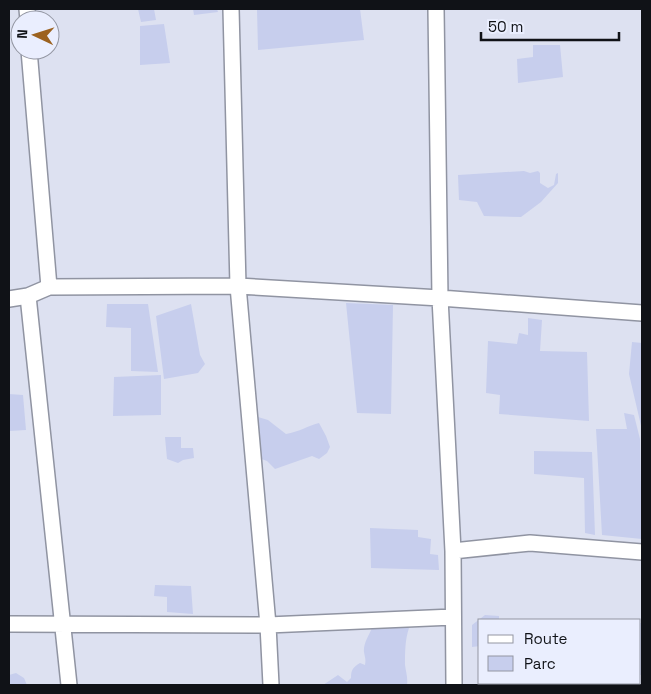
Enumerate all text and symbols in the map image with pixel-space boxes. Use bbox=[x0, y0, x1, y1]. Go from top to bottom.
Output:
north arrow bbox=[10, 10, 60, 60]
scale bar bbox=[481, 10, 618, 42]
text: 50 m bbox=[488, 17, 523, 36]
text: N bbox=[13, 29, 31, 39]
legend bbox=[478, 619, 641, 684]
text: Route bbox=[524, 629, 568, 648]
text: Parc bbox=[524, 654, 556, 673]

